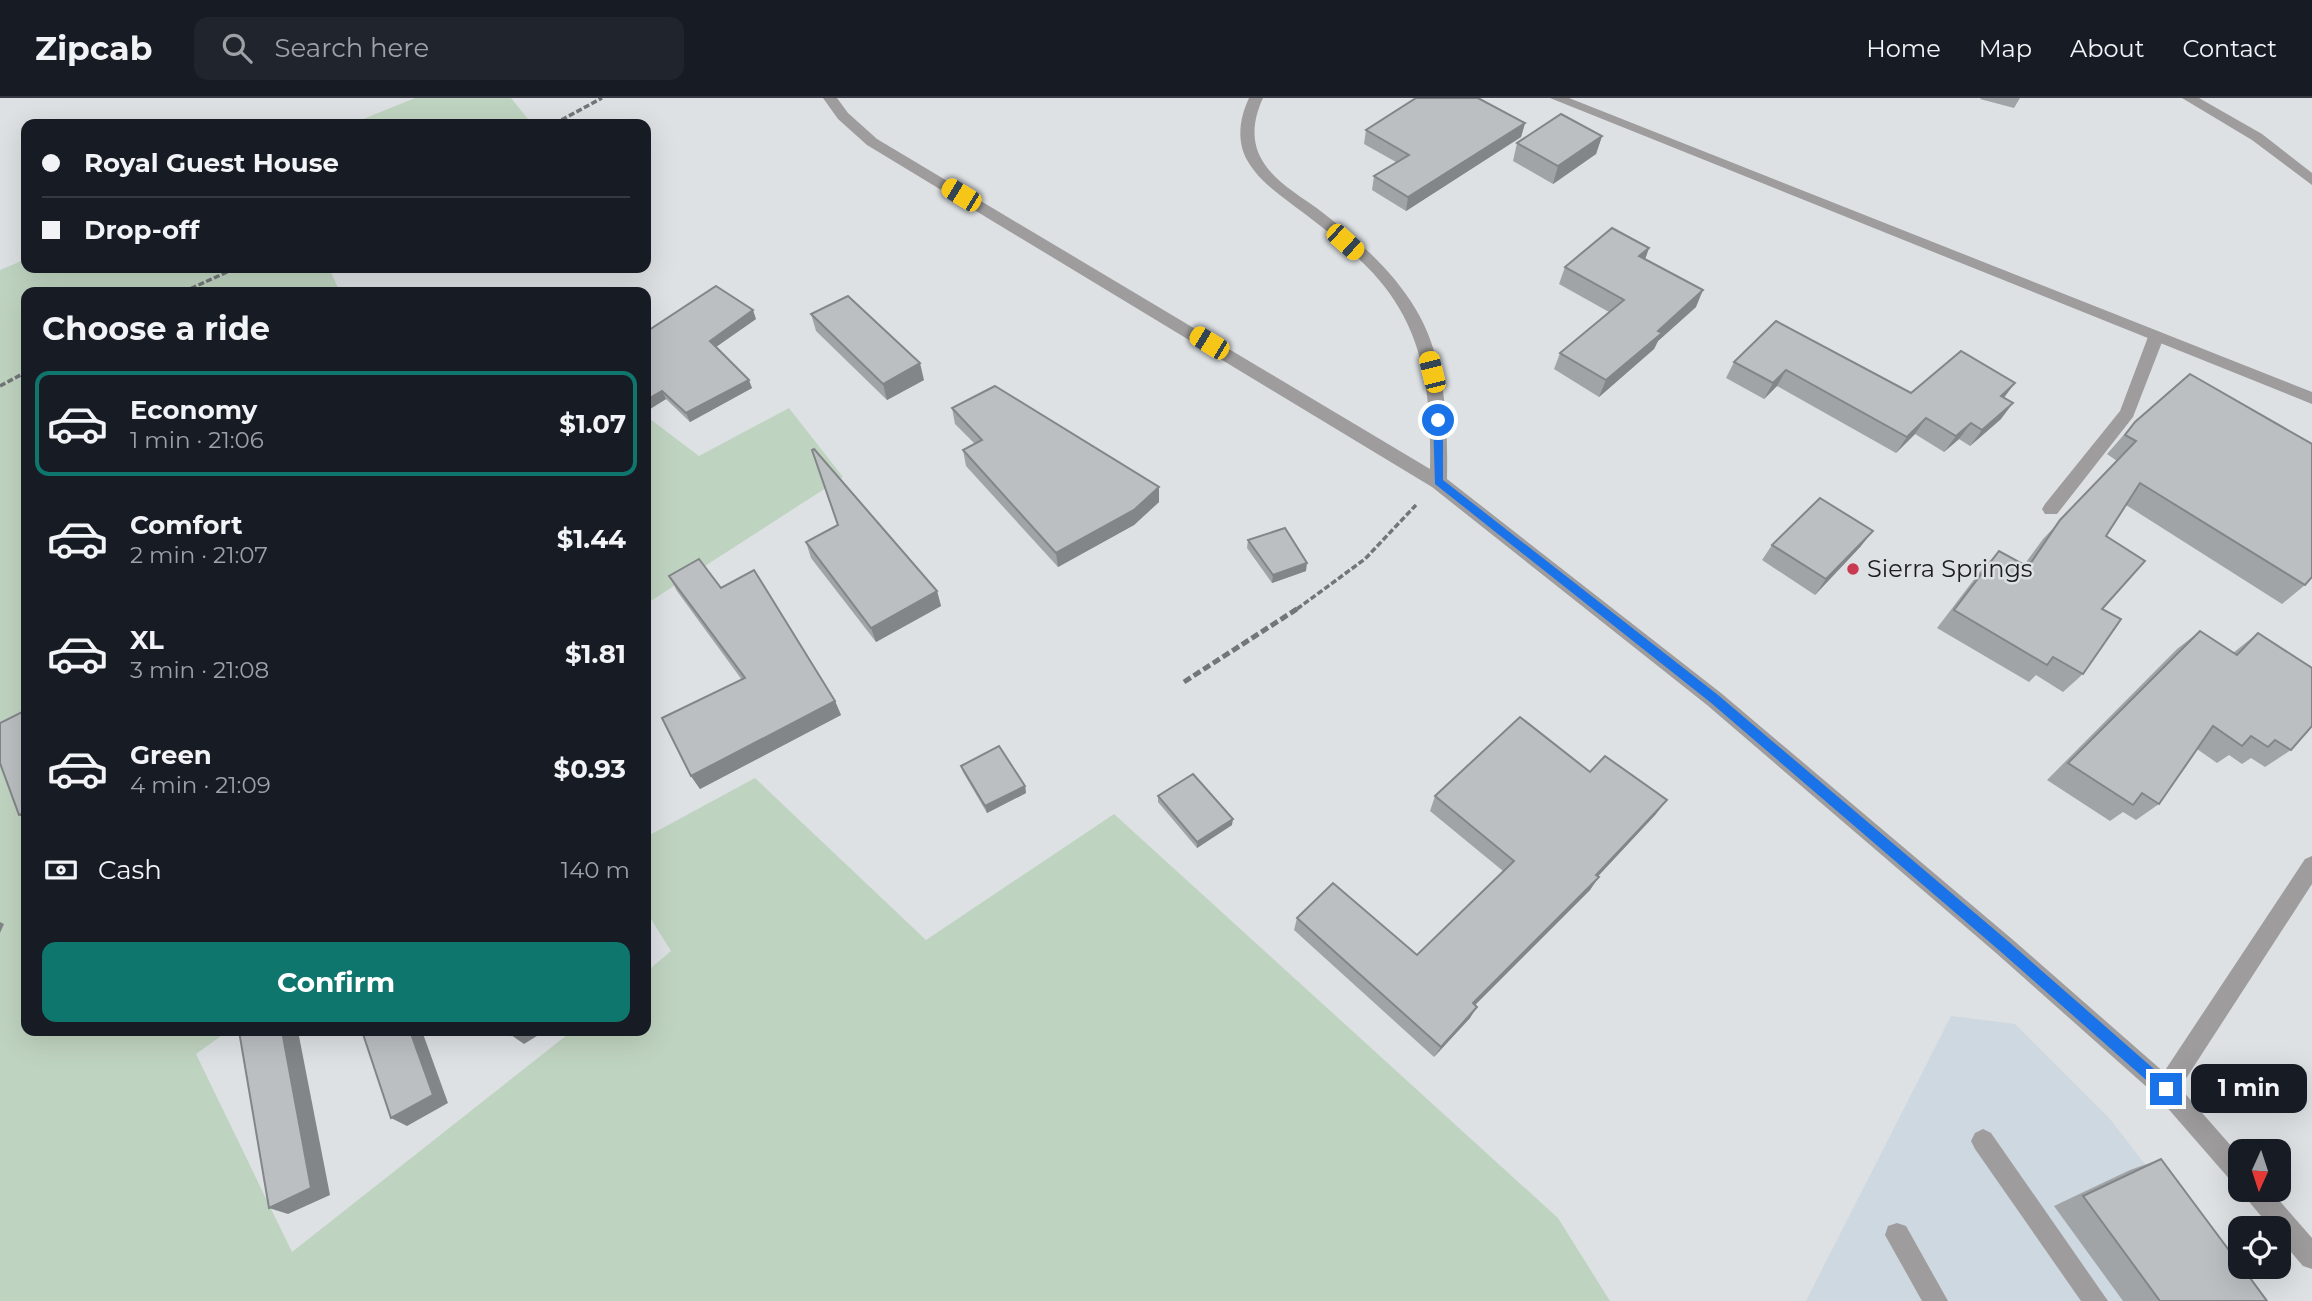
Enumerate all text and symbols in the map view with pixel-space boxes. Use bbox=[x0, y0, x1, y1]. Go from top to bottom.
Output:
search box bbox=[194, 17, 684, 80]
text: Zipcab bbox=[35, 28, 152, 68]
icon: search bbox=[218, 29, 256, 67]
text: Search here bbox=[274, 32, 429, 64]
text: Home bbox=[1866, 34, 1941, 63]
text: Map bbox=[1979, 34, 2032, 63]
text: About bbox=[2070, 34, 2144, 63]
text: Contact bbox=[2182, 34, 2277, 63]
text: Royal Guest House bbox=[84, 147, 339, 179]
car bbox=[938, 175, 985, 215]
text: Drop-off bbox=[84, 214, 199, 246]
car bbox=[1323, 220, 1368, 264]
text: Choose a ride bbox=[42, 309, 270, 348]
car bbox=[1186, 323, 1233, 363]
car bbox=[1417, 349, 1448, 395]
icon: car bbox=[46, 392, 109, 455]
text: Economy bbox=[130, 394, 257, 426]
route start bbox=[1422, 404, 1454, 436]
text: $1.07 bbox=[559, 408, 626, 440]
text: 1 min · 21:06 bbox=[130, 426, 264, 454]
icon: car bbox=[46, 507, 109, 570]
text: Comfort bbox=[130, 509, 242, 541]
text: $1.44 bbox=[557, 523, 626, 555]
text: 2 min · 21:07 bbox=[130, 541, 268, 569]
place label: Sierra Springs bbox=[1867, 554, 2033, 583]
marker: Sierra Springs bbox=[1845, 561, 1861, 577]
icon: car bbox=[46, 622, 109, 685]
text: XL bbox=[130, 624, 164, 656]
text: $1.81 bbox=[565, 638, 626, 670]
text: 3 min · 21:08 bbox=[130, 656, 269, 684]
icon: car bbox=[46, 737, 109, 800]
text: Green bbox=[130, 739, 212, 771]
text: $0.93 bbox=[554, 753, 626, 785]
text: 4 min · 21:09 bbox=[130, 771, 271, 799]
icon: cash bbox=[42, 851, 80, 889]
text: Cash bbox=[98, 854, 162, 886]
text: 140 m bbox=[561, 856, 630, 884]
button: Confirm bbox=[42, 942, 630, 1022]
callout: 1 min bbox=[2190, 1065, 2306, 1114]
route end bbox=[2150, 1073, 2182, 1105]
text: 1 min bbox=[2218, 1074, 2280, 1102]
north arrow bbox=[2228, 1139, 2291, 1202]
map controls bbox=[2228, 1139, 2291, 1279]
button: locate bbox=[2228, 1216, 2291, 1279]

